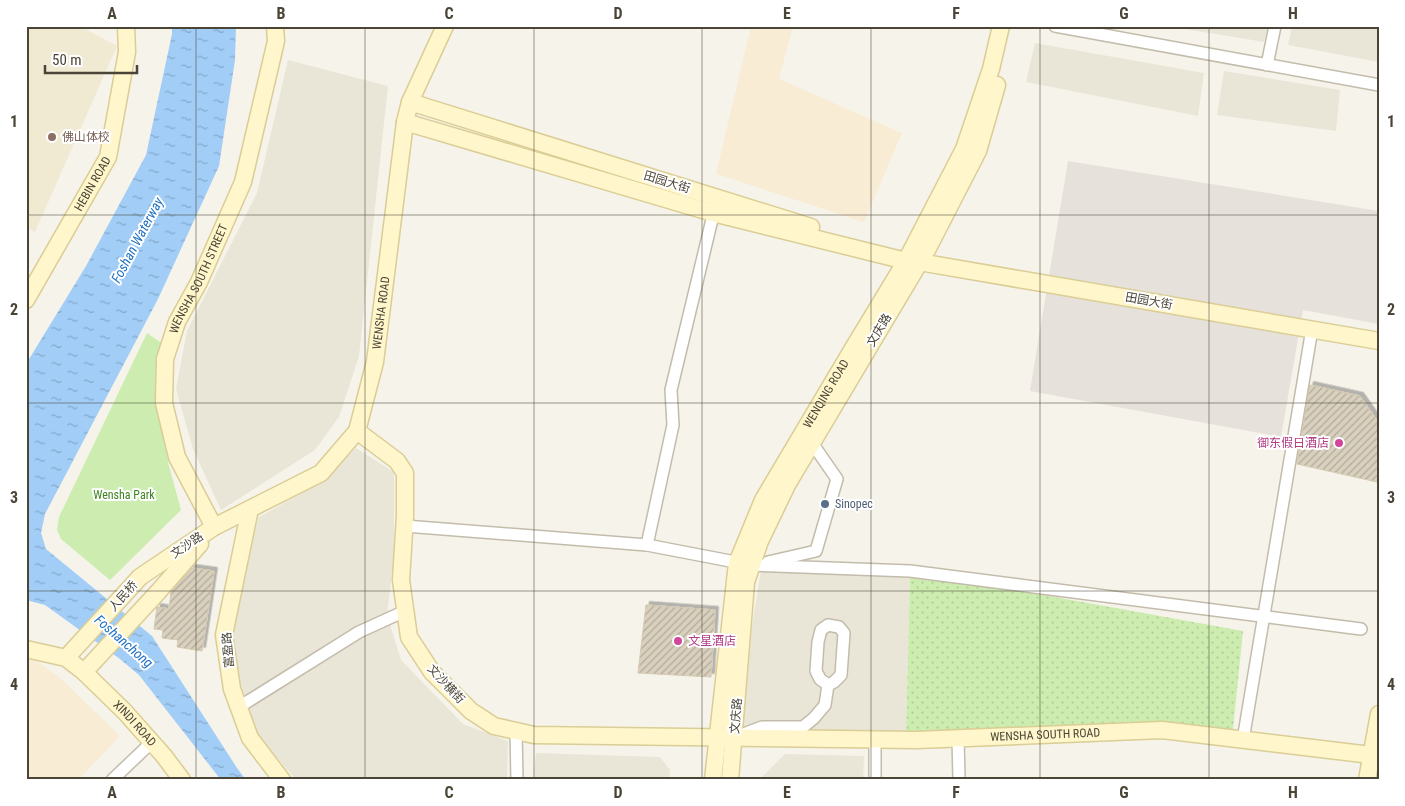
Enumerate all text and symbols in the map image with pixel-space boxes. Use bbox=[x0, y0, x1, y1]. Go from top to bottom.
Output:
text: A bbox=[107, 4, 117, 23]
text: B bbox=[277, 4, 286, 23]
text: C bbox=[444, 4, 454, 23]
text: D bbox=[613, 4, 623, 23]
text: E bbox=[783, 4, 791, 23]
text: F bbox=[952, 4, 960, 23]
text: G bbox=[1119, 4, 1129, 23]
text: H bbox=[1288, 4, 1298, 23]
scale bar bbox=[45, 42, 138, 74]
text: 50 m bbox=[52, 51, 82, 69]
text: 1 bbox=[10, 112, 18, 131]
text: 1 bbox=[1387, 112, 1395, 131]
place label: 佛山体校 bbox=[62, 130, 110, 144]
marker: 佛山体校 bbox=[46, 131, 58, 143]
street label: HEBIN ROAD bbox=[72, 154, 114, 213]
street label: 田园大街 bbox=[642, 168, 692, 196]
water label: Foshan Waterway bbox=[108, 194, 166, 285]
street label: WENSHA SOUTH STREET bbox=[167, 222, 231, 335]
street label: WENSHA ROAD bbox=[370, 276, 393, 350]
street label: 田园大街 bbox=[1124, 290, 1174, 312]
text: 2 bbox=[10, 300, 18, 319]
text: 2 bbox=[1387, 300, 1395, 319]
street label: 文庆路 bbox=[864, 311, 894, 349]
street label: WENQING ROAD bbox=[800, 357, 852, 431]
place label: 御东假日酒店 bbox=[1257, 436, 1329, 450]
marker: 御东假日酒店 bbox=[1333, 437, 1345, 449]
text: 3 bbox=[10, 488, 18, 507]
park label: Wensha Park bbox=[93, 488, 155, 502]
text: 3 bbox=[1387, 488, 1395, 507]
place label: Sinopec bbox=[835, 497, 873, 511]
marker: Sinopec bbox=[819, 498, 831, 510]
street label: 文沙路 bbox=[168, 529, 206, 561]
street label: 人民桥 bbox=[106, 578, 140, 614]
water label: Foshanchong bbox=[92, 611, 157, 671]
street label: 富盈路 bbox=[219, 631, 237, 669]
place label: 文星酒店 bbox=[688, 634, 736, 648]
marker: 文星酒店 bbox=[672, 635, 684, 647]
street label: 文沙横街 bbox=[425, 662, 467, 706]
text: 4 bbox=[10, 675, 18, 694]
text: 4 bbox=[1387, 675, 1395, 694]
street label: 文庆路 bbox=[727, 697, 745, 735]
street label: XINDI ROAD bbox=[110, 698, 159, 749]
street label: WENSHA SOUTH ROAD bbox=[990, 726, 1101, 744]
text: A bbox=[107, 783, 117, 802]
text: B bbox=[277, 783, 286, 802]
text: C bbox=[444, 783, 454, 802]
text: D bbox=[613, 783, 623, 802]
text: E bbox=[783, 783, 791, 802]
text: F bbox=[952, 783, 960, 802]
text: G bbox=[1119, 783, 1129, 802]
text: H bbox=[1288, 783, 1298, 802]

